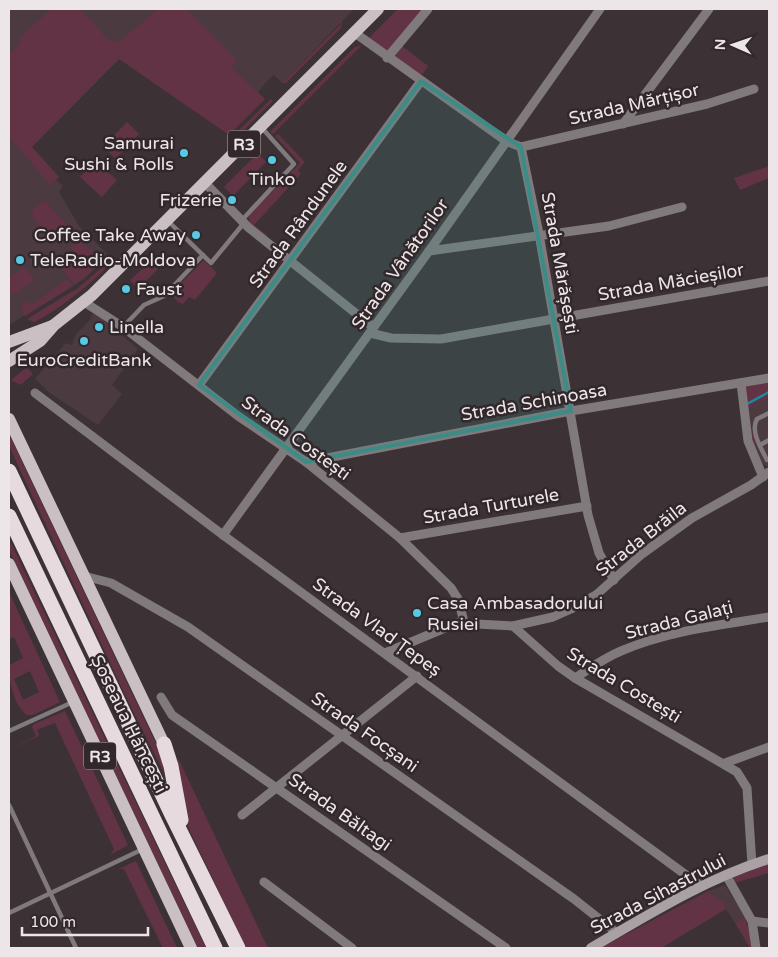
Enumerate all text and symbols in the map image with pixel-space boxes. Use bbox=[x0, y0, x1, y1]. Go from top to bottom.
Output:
north arrow bbox=[708, 20, 758, 70]
text: N bbox=[712, 39, 729, 50]
street label: Strada Mărțișor bbox=[567, 78, 701, 130]
road number: R3 bbox=[228, 130, 260, 158]
place label: Samurai Sushi & Rolls bbox=[64, 132, 174, 175]
marker: Samurai Sushi & Rolls bbox=[178, 147, 190, 159]
marker: Tinko bbox=[266, 154, 278, 166]
street label: Strada Rândunele bbox=[244, 156, 352, 292]
place label: Tinko bbox=[249, 168, 295, 190]
place label: Frizerie bbox=[159, 189, 222, 211]
street label: Strada Mărășești bbox=[537, 190, 583, 336]
marker: Frizerie bbox=[226, 194, 238, 206]
street label: Strada Vânătorilor bbox=[347, 194, 453, 334]
place label: Coffee Take Away bbox=[34, 224, 186, 246]
marker: Coffee Take Away bbox=[190, 229, 202, 241]
place label: TeleRadio-Moldova bbox=[30, 249, 196, 271]
marker: TeleRadio-Moldova bbox=[14, 254, 26, 266]
street label: Strada Măcieșilor bbox=[596, 258, 746, 306]
place label: Faust bbox=[136, 278, 182, 300]
marker: Faust bbox=[120, 283, 132, 295]
place label: Linella bbox=[109, 316, 164, 338]
marker: Linella bbox=[93, 321, 105, 333]
marker: EuroCreditBank bbox=[78, 335, 90, 347]
place label: EuroCreditBank bbox=[17, 349, 152, 371]
street label: Strada Schinoasa bbox=[459, 378, 609, 426]
street label: Strada Costești bbox=[237, 391, 355, 485]
street label: Strada Turturele bbox=[421, 483, 561, 529]
street label: Strada Brăila bbox=[591, 497, 691, 581]
street label: Strada Vlad Țepeș bbox=[308, 573, 446, 681]
place label: Casa Ambasadorului Rusiei bbox=[427, 592, 603, 635]
street label: Strada Galați bbox=[623, 596, 735, 644]
marker: Casa Ambasadorului Rusiei bbox=[411, 607, 423, 619]
street label: Strada Costești bbox=[563, 642, 685, 728]
street label: Șoseaua Hâncești bbox=[86, 651, 172, 797]
street label: Strada Focșani bbox=[307, 687, 423, 777]
road number: R3 bbox=[84, 742, 116, 769]
street label: Strada Băltagi bbox=[284, 768, 396, 856]
street label: Strada Sihastrului bbox=[586, 849, 730, 939]
scale bar bbox=[22, 904, 149, 936]
text: 100 m bbox=[30, 913, 76, 931]

